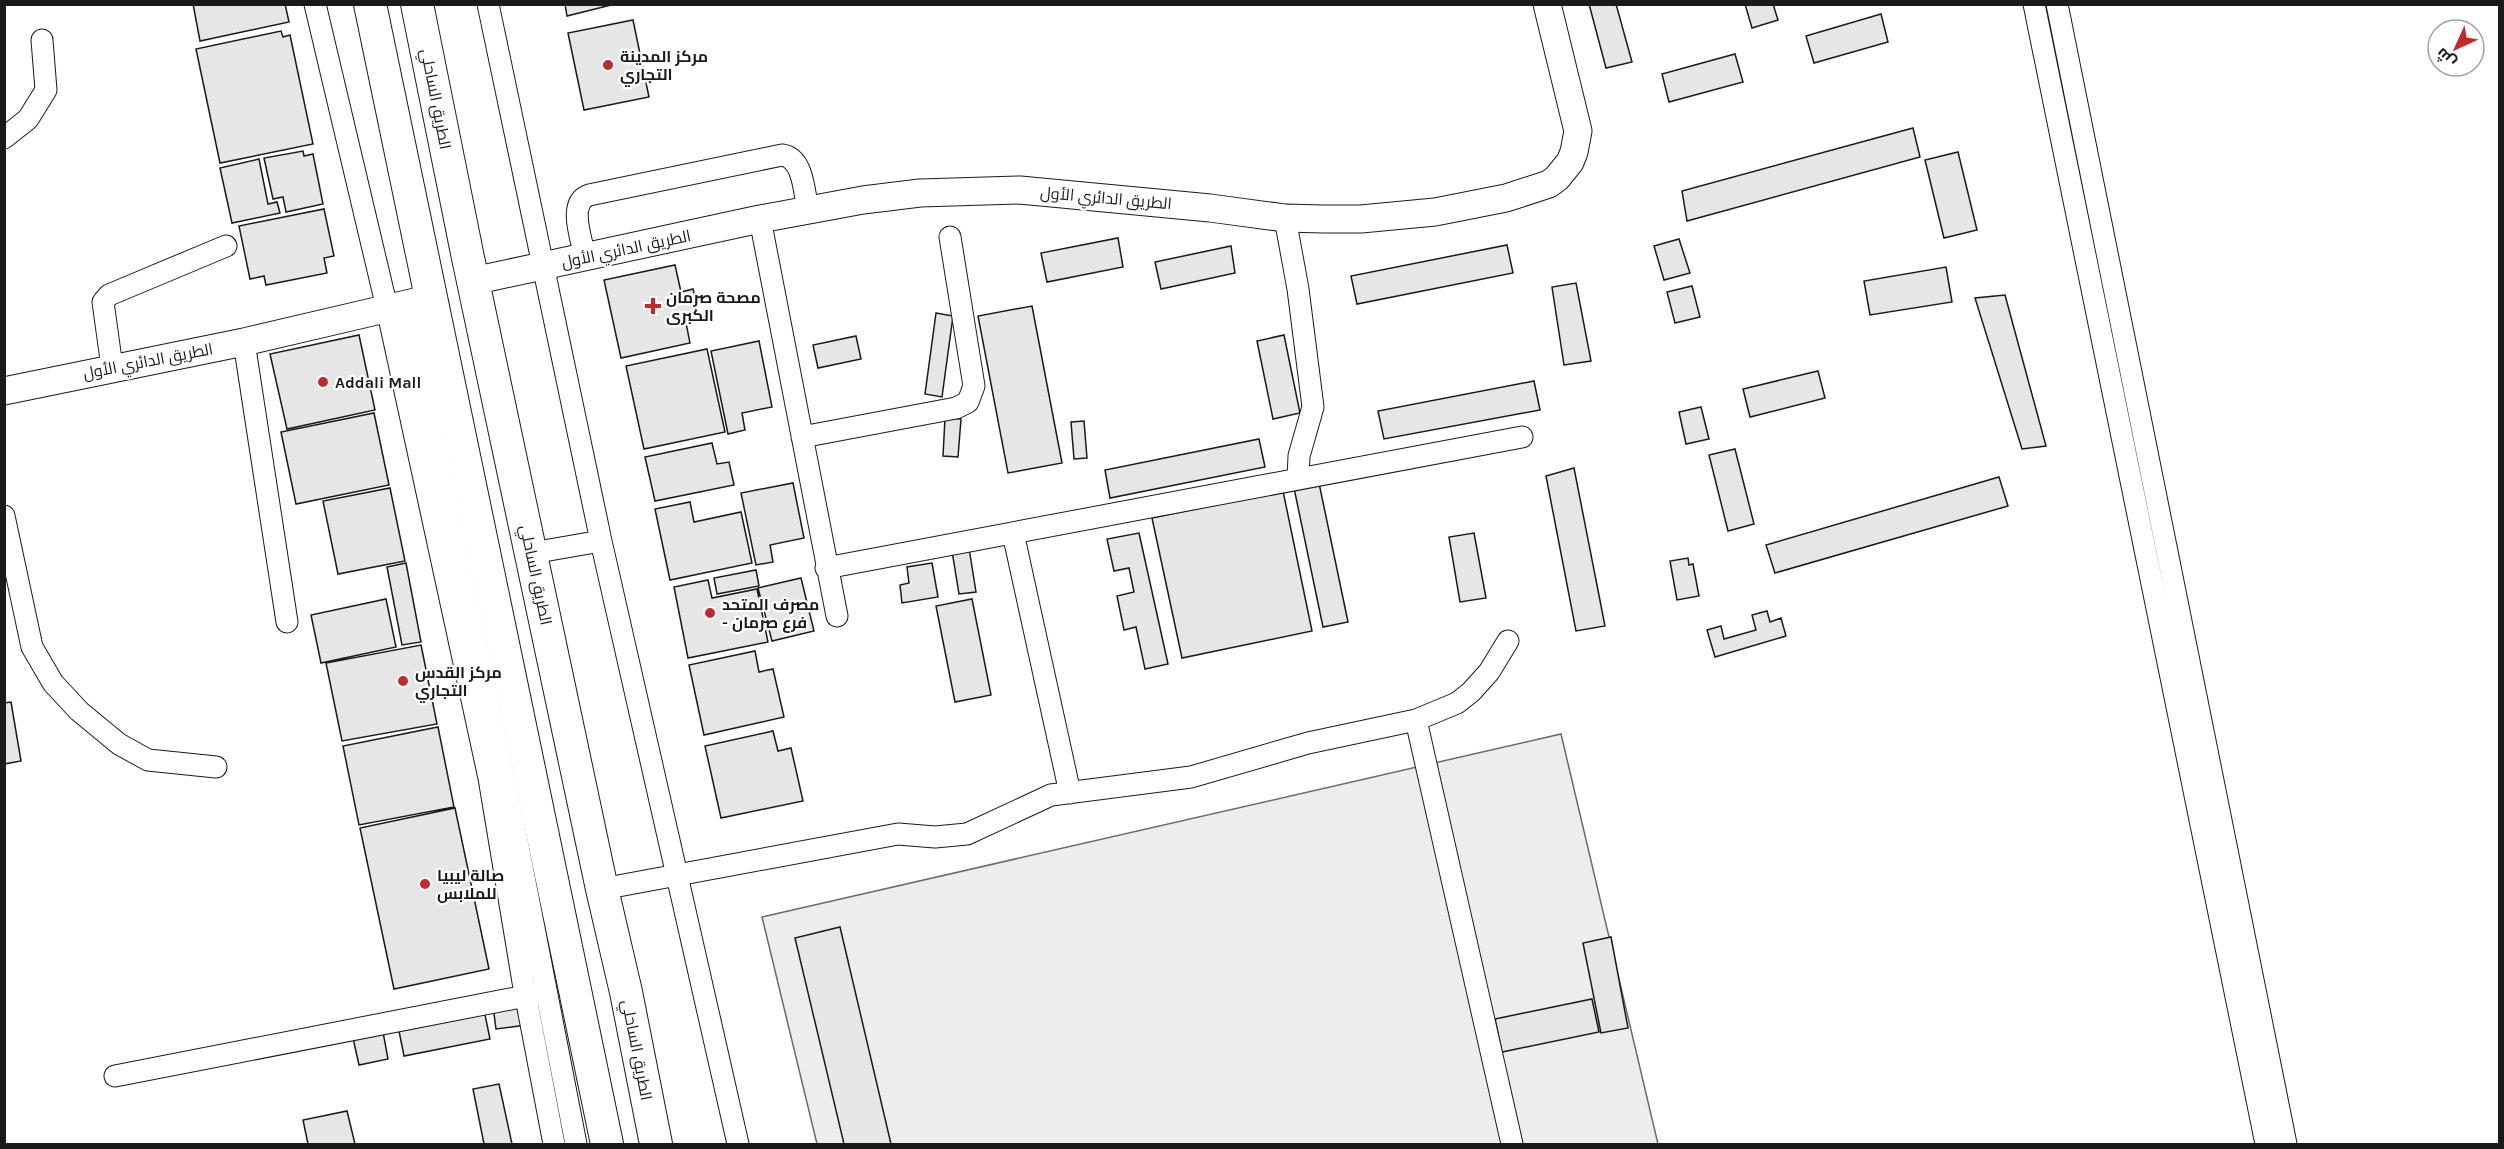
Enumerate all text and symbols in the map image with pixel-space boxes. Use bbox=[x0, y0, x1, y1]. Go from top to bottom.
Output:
north arrow bbox=[2426, 18, 2486, 78]
text: ش bbox=[2432, 44, 2460, 72]
street label: الطريق الساحلي bbox=[413, 47, 455, 152]
place label: مركز المدينة التجاري bbox=[620, 47, 708, 87]
marker: مركز المدينة التجاري bbox=[601, 58, 615, 72]
street label: الطريق الدائري الأول bbox=[1039, 183, 1173, 217]
street label: الطريق الدائري الأول bbox=[560, 226, 693, 276]
place label: مصحة صرمان الكبرى bbox=[666, 288, 761, 325]
marker: مصحة صرمان الكبرى bbox=[644, 297, 662, 315]
street label: الطريق الدائري الأول bbox=[81, 339, 215, 387]
place label: Addali Mall bbox=[335, 373, 421, 392]
marker: Addali Mall bbox=[316, 375, 330, 389]
street label: الطريق الساحلي bbox=[512, 523, 556, 628]
place label: مصرف المتحد - فرع صرمان bbox=[722, 595, 819, 633]
marker: مصرف المتحد - فرع صرمان bbox=[703, 606, 717, 620]
place label: مركز القدس التجاري bbox=[415, 663, 502, 703]
marker: مركز القدس التجاري bbox=[396, 674, 410, 688]
place label: صالة ليبيا للملابس bbox=[437, 866, 504, 903]
marker: صالة ليبيا للملابس bbox=[418, 877, 432, 891]
street label: الطريق الساحلي bbox=[614, 998, 656, 1103]

